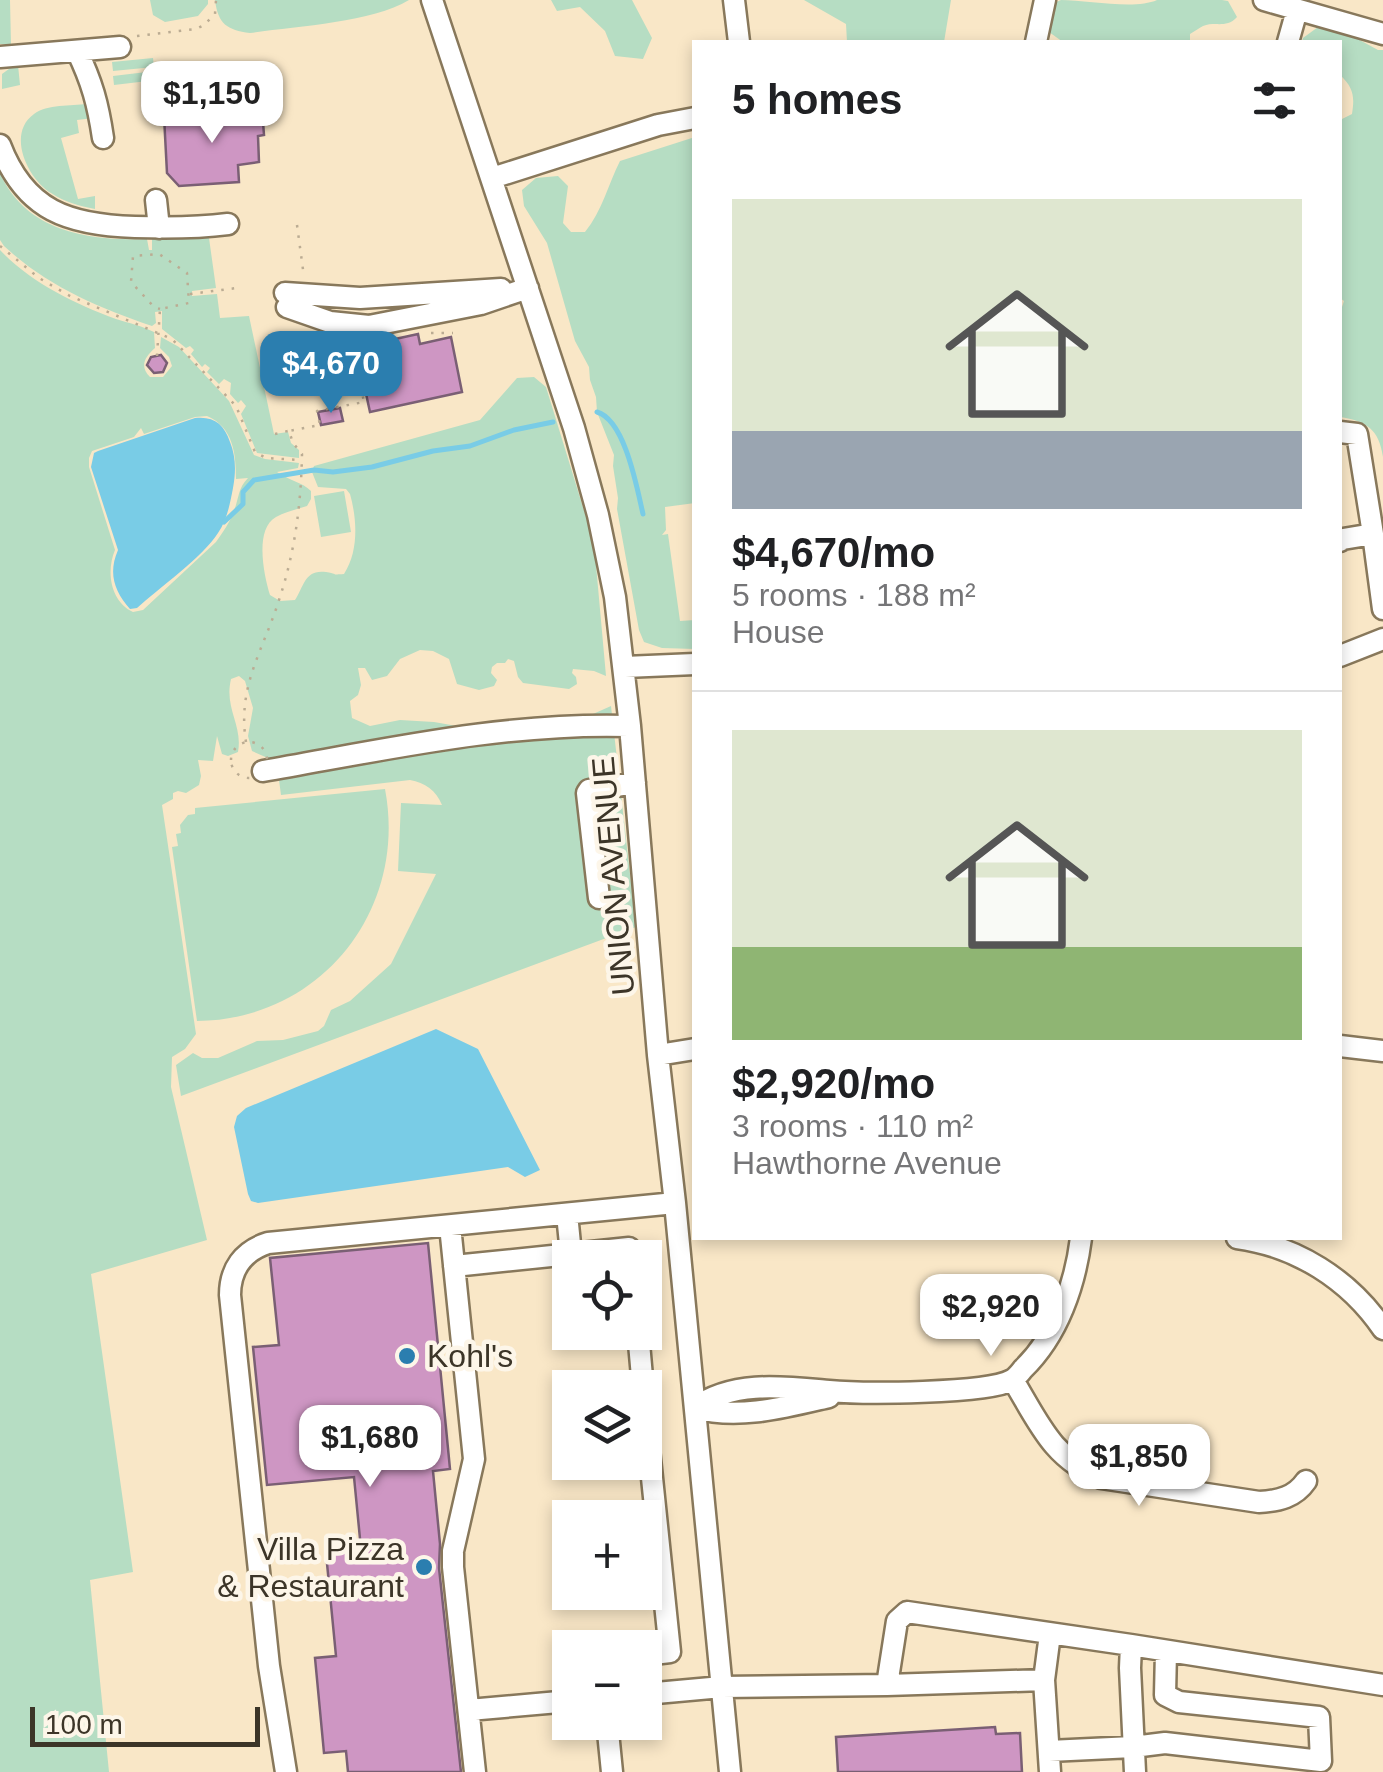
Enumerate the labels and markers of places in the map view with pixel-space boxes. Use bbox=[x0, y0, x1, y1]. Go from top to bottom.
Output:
pin: $1,150 bbox=[131, 61, 293, 146]
pin: $4,670 bbox=[250, 331, 412, 416]
pin: $2,920 bbox=[910, 1274, 1072, 1359]
place label: Kohl's bbox=[427, 1338, 513, 1374]
marker: Kohl's bbox=[396, 1345, 418, 1367]
pin: $1,680 bbox=[289, 1405, 451, 1490]
pin: $1,850 bbox=[1058, 1424, 1220, 1509]
place label: Villa Pizza & Restaurant bbox=[217, 1531, 404, 1604]
marker: Villa Pizza & Restaurant bbox=[413, 1556, 435, 1578]

